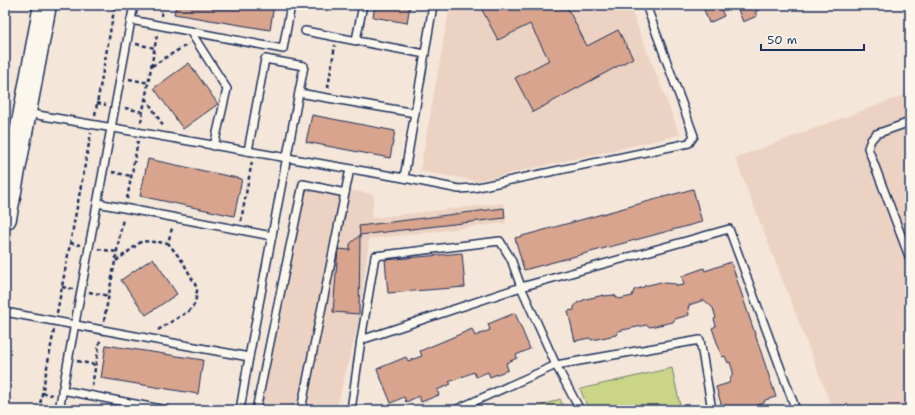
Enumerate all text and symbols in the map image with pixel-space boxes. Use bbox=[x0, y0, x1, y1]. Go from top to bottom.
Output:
scale bar bbox=[761, 26, 864, 52]
text: 50 m bbox=[767, 32, 797, 48]

